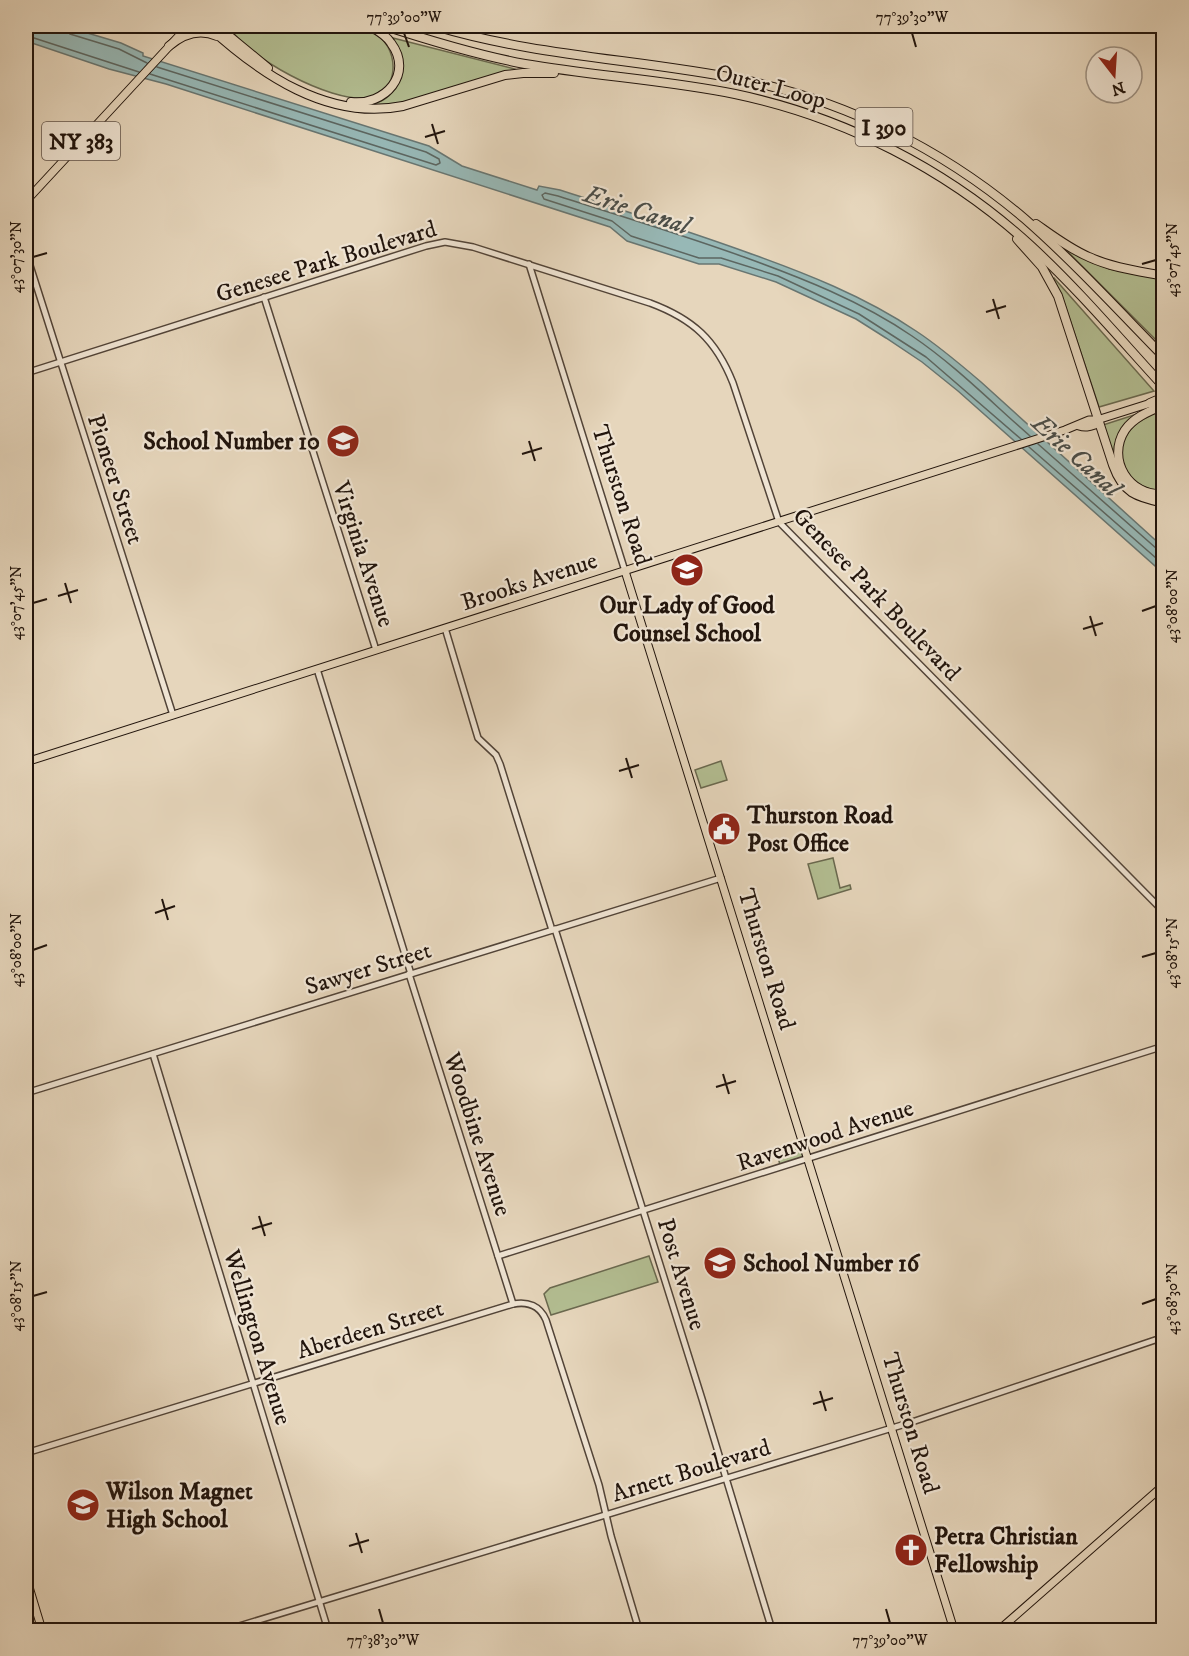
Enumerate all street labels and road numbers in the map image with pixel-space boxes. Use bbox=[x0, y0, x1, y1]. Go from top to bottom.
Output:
street label: Outer Loop bbox=[712, 58, 829, 116]
road number: I 390 bbox=[856, 108, 912, 146]
road number: NY 383 bbox=[42, 122, 120, 160]
street label: Genesee Park Boulevard bbox=[212, 214, 440, 310]
street label: Pioneer Street bbox=[80, 410, 150, 548]
street label: Thurston Road bbox=[584, 421, 658, 569]
street label: Virginia Avenue bbox=[325, 477, 401, 631]
street label: Genesee Park Boulevard bbox=[786, 502, 967, 688]
street label: Brooks Avenue bbox=[457, 546, 601, 618]
street label: Thurston Road bbox=[730, 885, 802, 1033]
street label: Sawyer Street bbox=[302, 935, 435, 1002]
street label: Woodbine Avenue bbox=[436, 1048, 518, 1220]
street label: Ravenwood Avenue bbox=[733, 1093, 917, 1179]
street label: Post Avenue bbox=[650, 1215, 712, 1334]
street label: Wellington Avenue bbox=[216, 1245, 298, 1429]
street label: Aberdeen Street bbox=[293, 1293, 447, 1366]
street label: Thurston Road bbox=[874, 1349, 946, 1497]
street label: Arnett Boulevard bbox=[608, 1433, 774, 1509]

